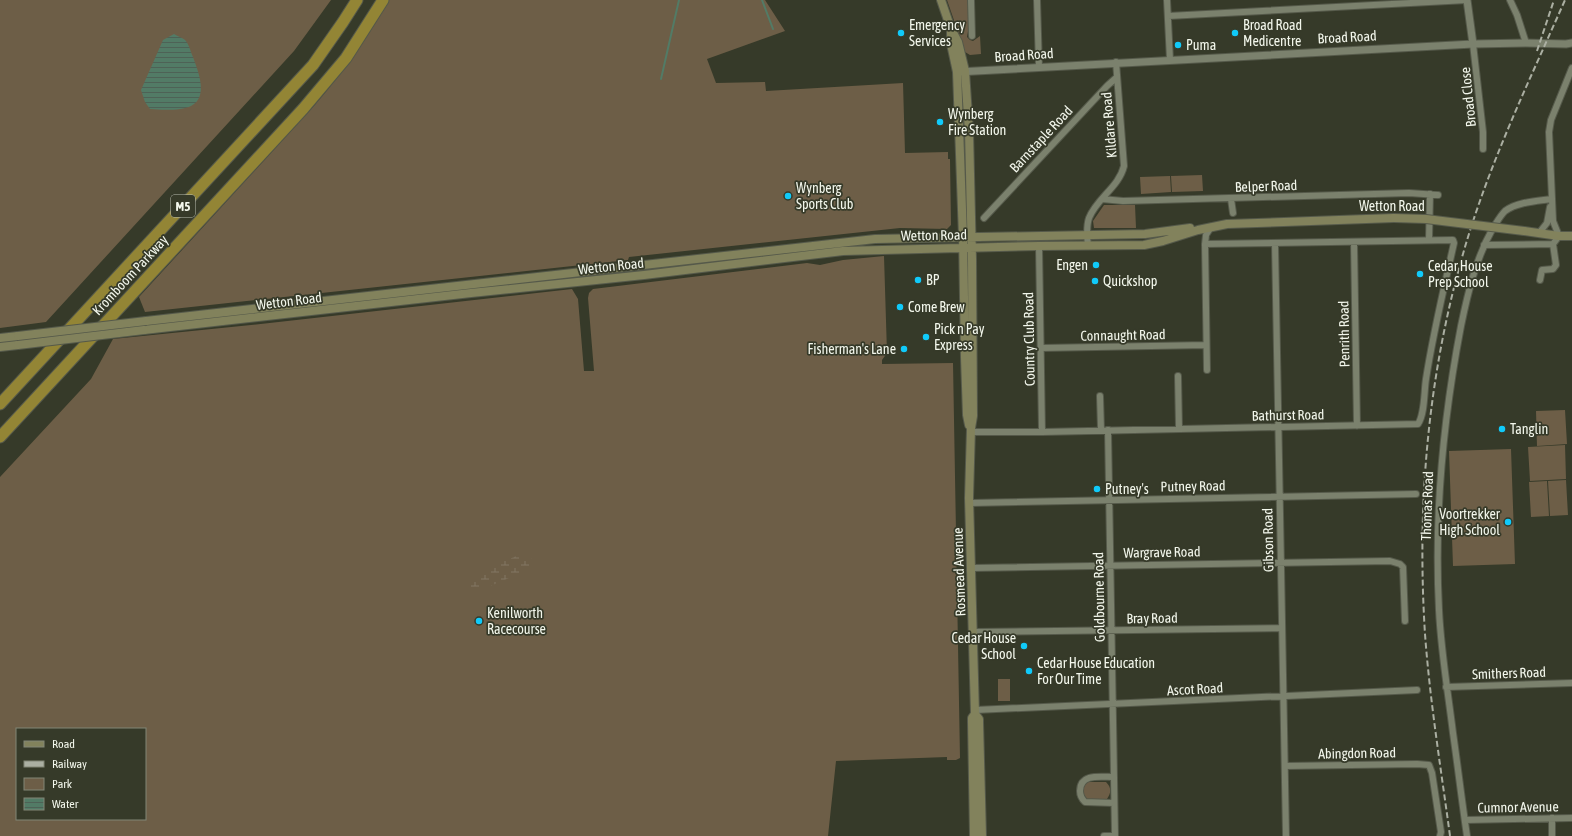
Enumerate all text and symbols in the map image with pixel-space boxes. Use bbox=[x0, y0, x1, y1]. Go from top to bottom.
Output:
place label: Emergency Services bbox=[909, 17, 965, 49]
place label: Broad Road Medicentre bbox=[1243, 17, 1302, 49]
street label: Broad Road bbox=[1317, 27, 1377, 47]
marker: Emergency Services bbox=[896, 28, 906, 38]
marker: Broad Road Medicentre bbox=[1230, 28, 1240, 38]
place label: Puma bbox=[1186, 37, 1216, 53]
marker: Puma bbox=[1173, 40, 1183, 50]
street label: Broad Road bbox=[994, 45, 1054, 65]
street label: Broad Close bbox=[1457, 66, 1479, 128]
street label: Kildare Road bbox=[1098, 91, 1120, 159]
street label: Barnstaple Road bbox=[1006, 103, 1076, 175]
place label: Wynberg Fire Station bbox=[948, 106, 1006, 138]
marker: Wynberg Fire Station bbox=[935, 117, 945, 127]
street label: Belper Road bbox=[1235, 177, 1297, 195]
place label: Wynberg Sports Club bbox=[796, 180, 854, 212]
marker: Wynberg Sports Club bbox=[783, 191, 793, 201]
road number: M5 bbox=[171, 195, 195, 217]
street label: Wetton Road bbox=[1359, 198, 1425, 214]
street label: Wetton Road bbox=[901, 226, 967, 244]
street label: Kromboom Parkway bbox=[89, 232, 171, 318]
street label: Wetton Road bbox=[577, 255, 645, 277]
place label: Engen bbox=[1056, 257, 1088, 273]
place label: Cedar House Prep School bbox=[1428, 258, 1493, 290]
marker: Engen bbox=[1091, 260, 1101, 270]
marker: Cedar House Prep School bbox=[1415, 269, 1425, 279]
place label: BP bbox=[926, 272, 940, 288]
place label: Quickshop bbox=[1103, 273, 1158, 289]
marker: BP bbox=[913, 275, 923, 285]
marker: Quickshop bbox=[1090, 276, 1100, 286]
street label: Wetton Road bbox=[255, 289, 323, 313]
street label: Country Club Road bbox=[1020, 292, 1038, 386]
place label: Come Brew bbox=[908, 299, 965, 315]
street label: Penrith Road bbox=[1335, 301, 1353, 367]
marker: Come Brew bbox=[895, 302, 905, 312]
place label: Pick n Pay Express bbox=[934, 321, 985, 353]
street label: Connaught Road bbox=[1080, 326, 1166, 344]
marker: Pick n Pay Express bbox=[921, 332, 931, 342]
place label: Fisherman's Lane bbox=[808, 341, 896, 357]
marker: Fisherman's Lane bbox=[899, 344, 909, 354]
street label: Bathurst Road bbox=[1252, 406, 1324, 424]
place label: Tanglin bbox=[1510, 421, 1548, 437]
marker: Tanglin bbox=[1497, 424, 1507, 434]
street label: Thomas Road bbox=[1418, 471, 1436, 541]
street label: Putney Road bbox=[1160, 477, 1226, 495]
place label: Putney's bbox=[1105, 481, 1149, 497]
marker: Putney's bbox=[1092, 484, 1102, 494]
place label: Voortrekker High School bbox=[1439, 506, 1501, 538]
street label: Gibson Road bbox=[1259, 508, 1277, 572]
marker: Voortrekker High School bbox=[1503, 517, 1513, 527]
street label: Rosmead Avenue bbox=[949, 527, 969, 617]
street label: Wargrave Road bbox=[1123, 543, 1201, 561]
street label: Goldbourne Road bbox=[1090, 552, 1108, 642]
place label: Kenilworth Racecourse bbox=[487, 605, 546, 637]
street label: Bray Road bbox=[1126, 610, 1178, 626]
marker: Kenilworth Racecourse bbox=[474, 616, 484, 626]
place label: Cedar House School bbox=[951, 630, 1016, 662]
marker: Cedar House School bbox=[1019, 641, 1029, 651]
place label: Cedar House Education For Our Time bbox=[1037, 655, 1155, 687]
street label: Smithers Road bbox=[1472, 664, 1546, 682]
marker: Cedar House Education For Our Time bbox=[1024, 666, 1034, 676]
street label: Ascot Road bbox=[1166, 680, 1224, 698]
legend bbox=[16, 728, 146, 820]
text: Road bbox=[52, 737, 75, 751]
street label: Abingdon Road bbox=[1318, 744, 1396, 762]
text: Railway bbox=[52, 757, 87, 771]
text: Park bbox=[52, 777, 73, 791]
text: Water bbox=[52, 797, 79, 811]
street label: Cumnor Avenue bbox=[1477, 798, 1559, 816]

